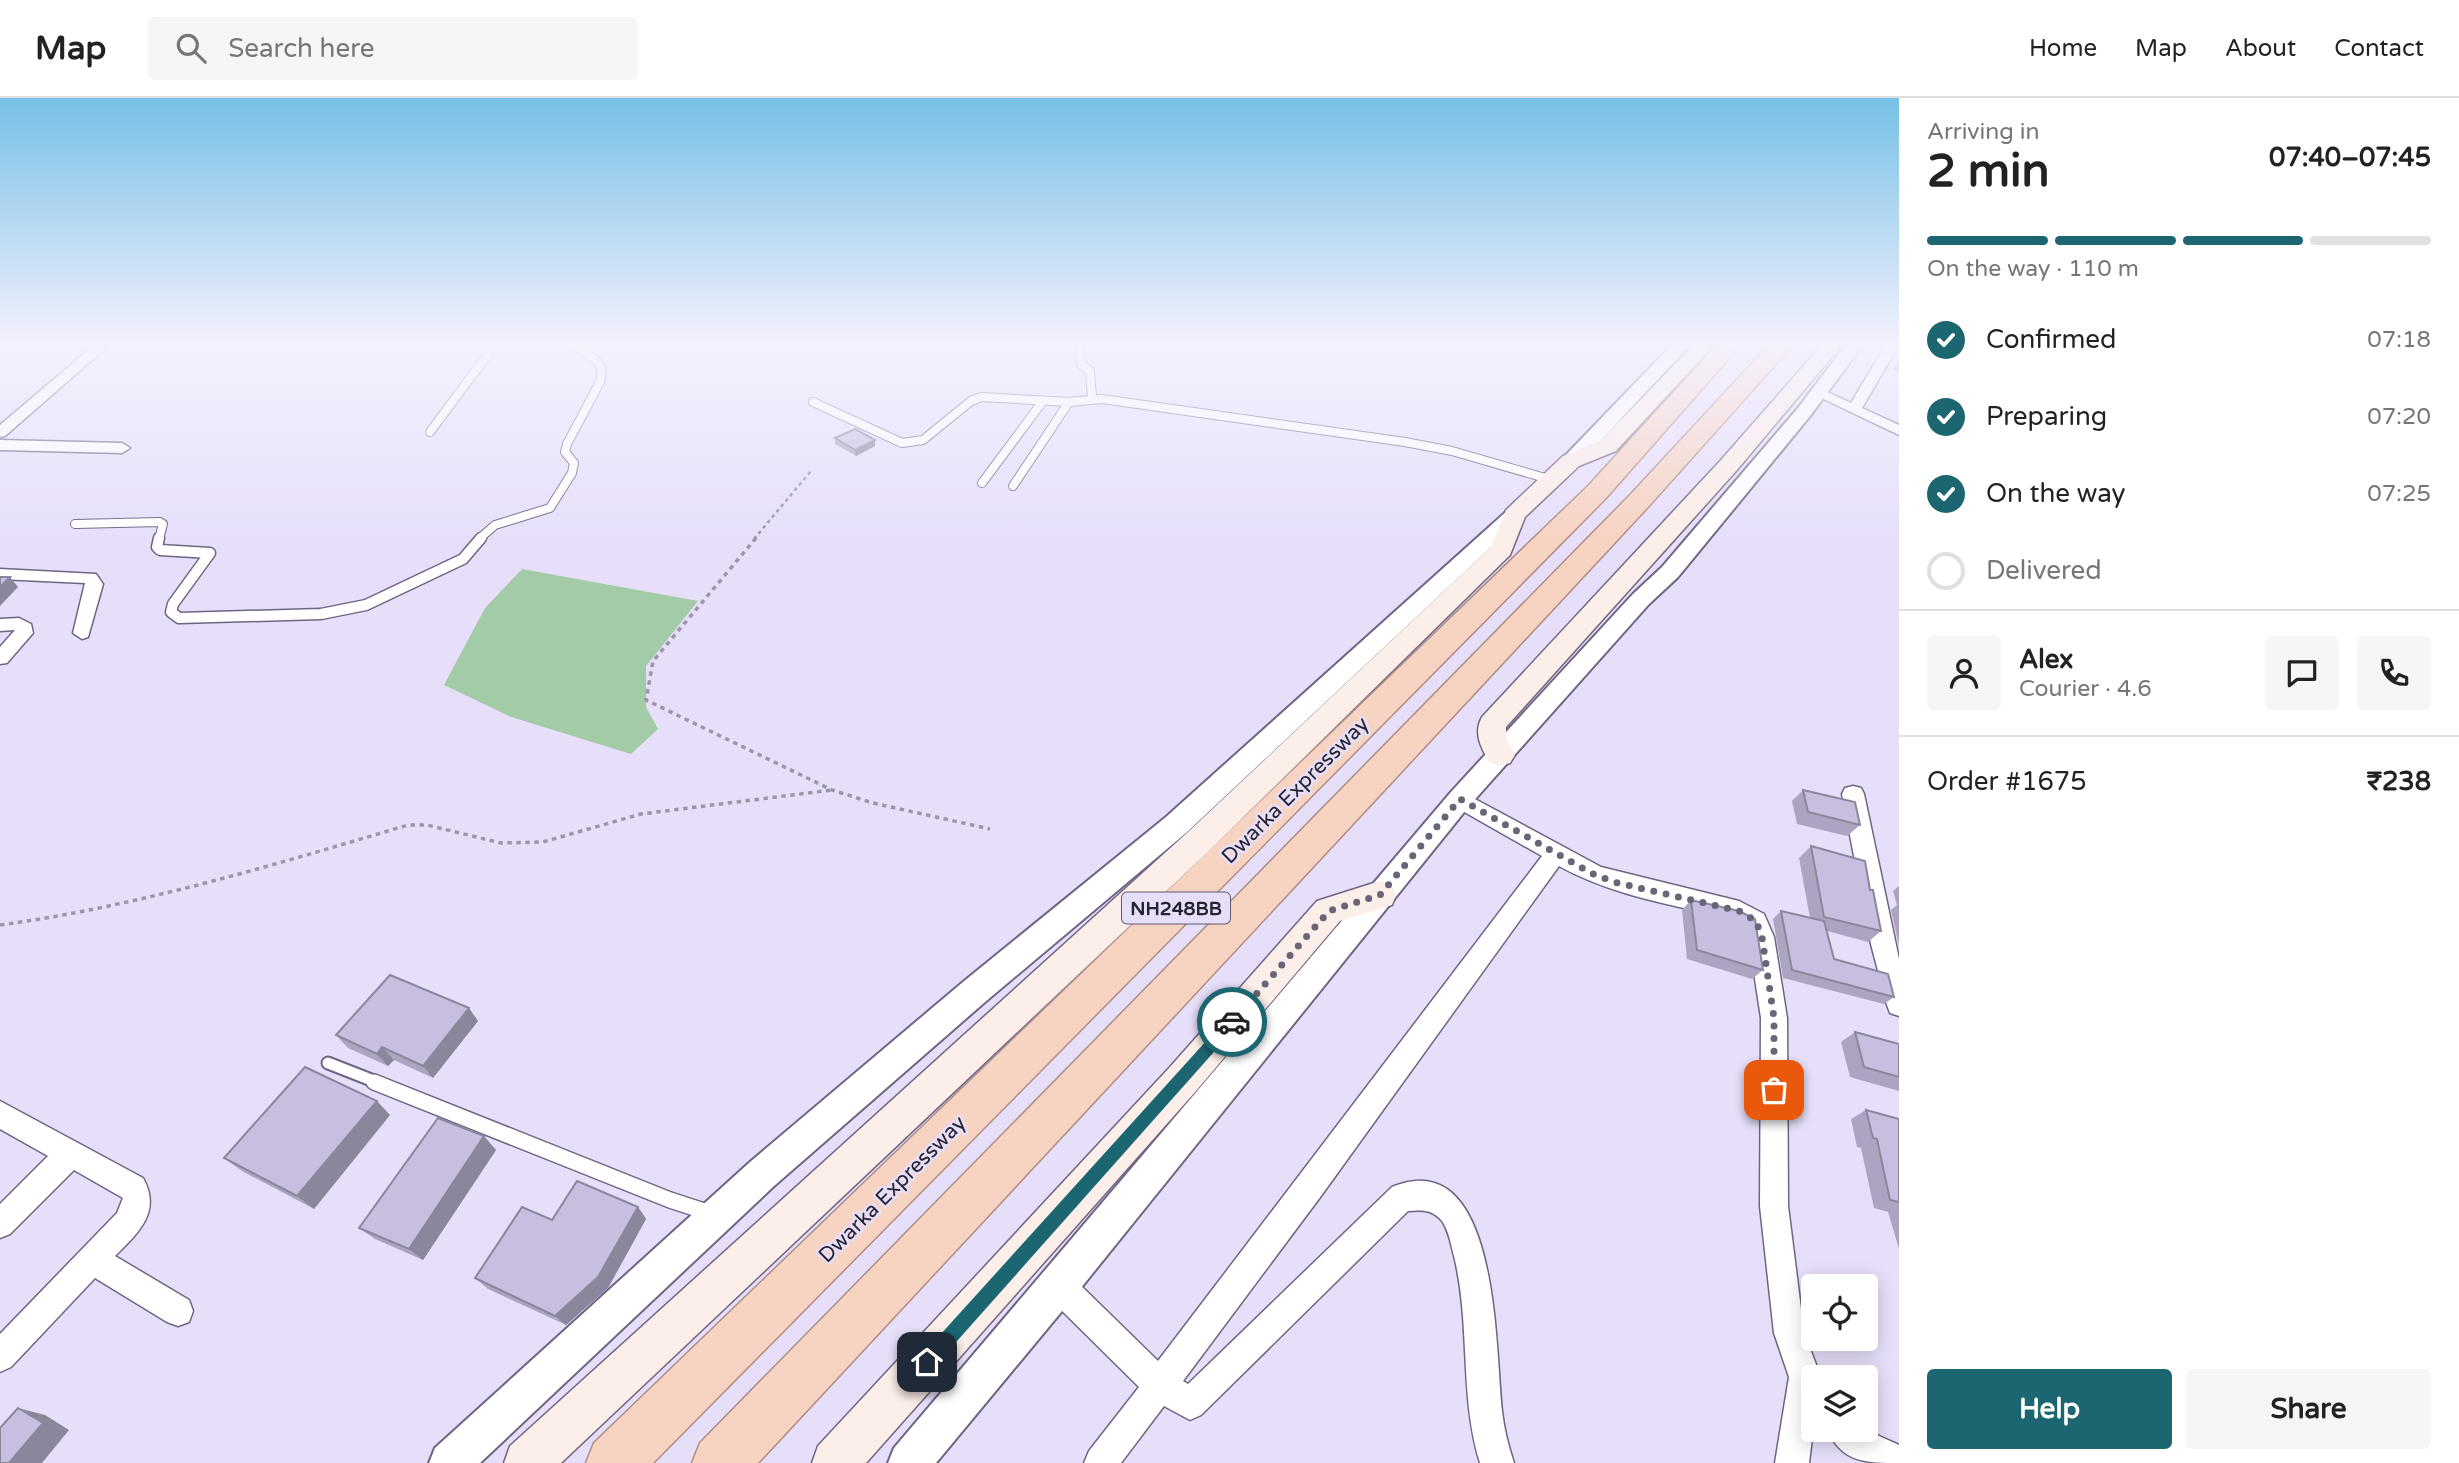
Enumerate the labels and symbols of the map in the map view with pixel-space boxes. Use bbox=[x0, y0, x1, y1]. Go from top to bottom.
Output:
street label: Dwarka Expressway bbox=[1217, 712, 1374, 869]
road number: NH248BB bbox=[1122, 892, 1230, 923]
courier bbox=[1197, 987, 1267, 1057]
pin bbox=[1744, 1060, 1804, 1120]
street label: Dwarka Expressway bbox=[814, 1111, 971, 1268]
pin bbox=[897, 1332, 957, 1392]

